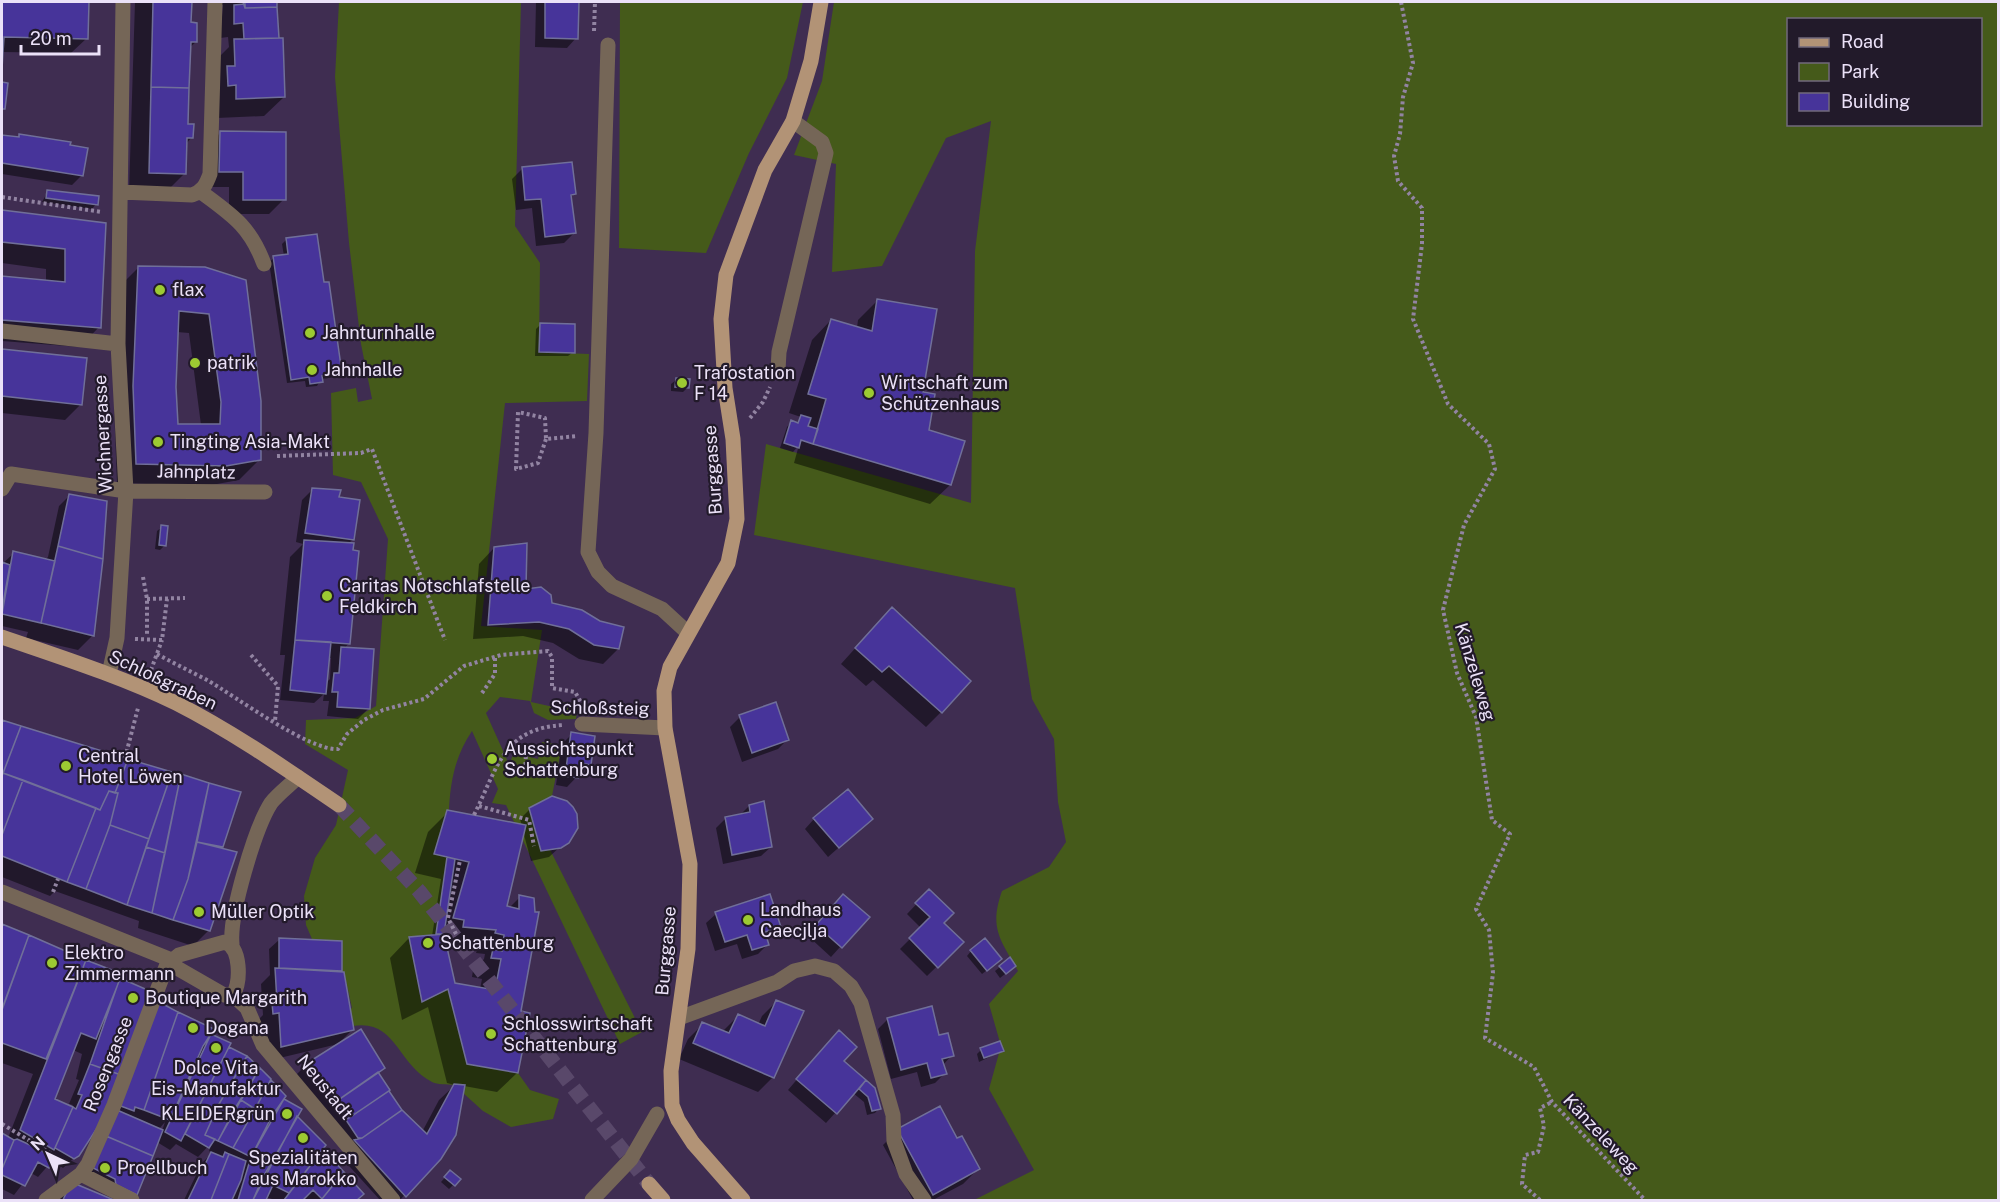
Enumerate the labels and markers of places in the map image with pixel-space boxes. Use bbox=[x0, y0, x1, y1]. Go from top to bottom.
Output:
place label: flax bbox=[172, 279, 204, 300]
marker: flax bbox=[153, 283, 167, 297]
place label: Jahnturnhalle bbox=[322, 322, 435, 343]
marker: Jahnturnhalle bbox=[303, 326, 317, 340]
place label: patrik bbox=[207, 352, 256, 373]
marker: patrik bbox=[188, 356, 202, 370]
place label: Jahnhalle bbox=[324, 359, 402, 380]
place label: Trafostation F 14 bbox=[694, 362, 795, 404]
marker: Jahnhalle bbox=[305, 363, 319, 377]
place label: Wirtschaft zum Schützenhaus bbox=[881, 372, 1008, 414]
marker: Trafostation F 14 bbox=[675, 376, 689, 390]
marker: Wirtschaft zum Schützenhaus bbox=[862, 386, 876, 400]
place label: Tingting Asia-Makt bbox=[170, 431, 330, 452]
marker: Tingting Asia-Makt bbox=[151, 435, 165, 449]
place label: Caritas Notschlafstelle Feldkirch bbox=[339, 575, 531, 617]
marker: Caritas Notschlafstelle Feldkirch bbox=[320, 589, 334, 603]
place label: Aussichtspunkt Schattenburg bbox=[504, 738, 634, 780]
place label: Central Hotel Löwen bbox=[78, 745, 183, 787]
marker: Aussichtspunkt Schattenburg bbox=[485, 752, 499, 766]
marker: Central Hotel Löwen bbox=[59, 759, 73, 773]
place label: Landhaus Caecjlja bbox=[760, 899, 841, 941]
place label: Müller Optik bbox=[211, 901, 314, 922]
marker: Müller Optik bbox=[192, 905, 206, 919]
marker: Landhaus Caecjlja bbox=[741, 913, 755, 927]
place label: Schattenburg bbox=[440, 932, 554, 953]
marker: Schattenburg bbox=[421, 936, 435, 950]
place label: Elektro Zimmermann bbox=[64, 942, 174, 984]
marker: Elektro Zimmermann bbox=[45, 956, 59, 970]
place label: Boutique Margarith bbox=[145, 987, 307, 1008]
marker: Boutique Margarith bbox=[126, 991, 140, 1005]
place label: Schlosswirtschaft Schattenburg bbox=[503, 1013, 653, 1055]
place label: Dogana bbox=[205, 1017, 269, 1038]
marker: Dogana bbox=[186, 1021, 200, 1035]
marker: Schlosswirtschaft Schattenburg bbox=[484, 1027, 498, 1041]
marker: Dolce Vita Eis-Manufaktur bbox=[209, 1041, 223, 1055]
place label: Dolce Vita Eis-Manufaktur bbox=[151, 1057, 281, 1099]
place label: KLEIDERgrün bbox=[161, 1103, 275, 1124]
marker: KLEIDERgrün bbox=[280, 1107, 294, 1121]
marker: Spezialitäten aus Marokko bbox=[296, 1131, 310, 1145]
place label: Spezialitäten aus Marokko bbox=[248, 1147, 358, 1189]
place label: Proellbuch bbox=[117, 1157, 207, 1178]
marker: Proellbuch bbox=[98, 1161, 112, 1175]

